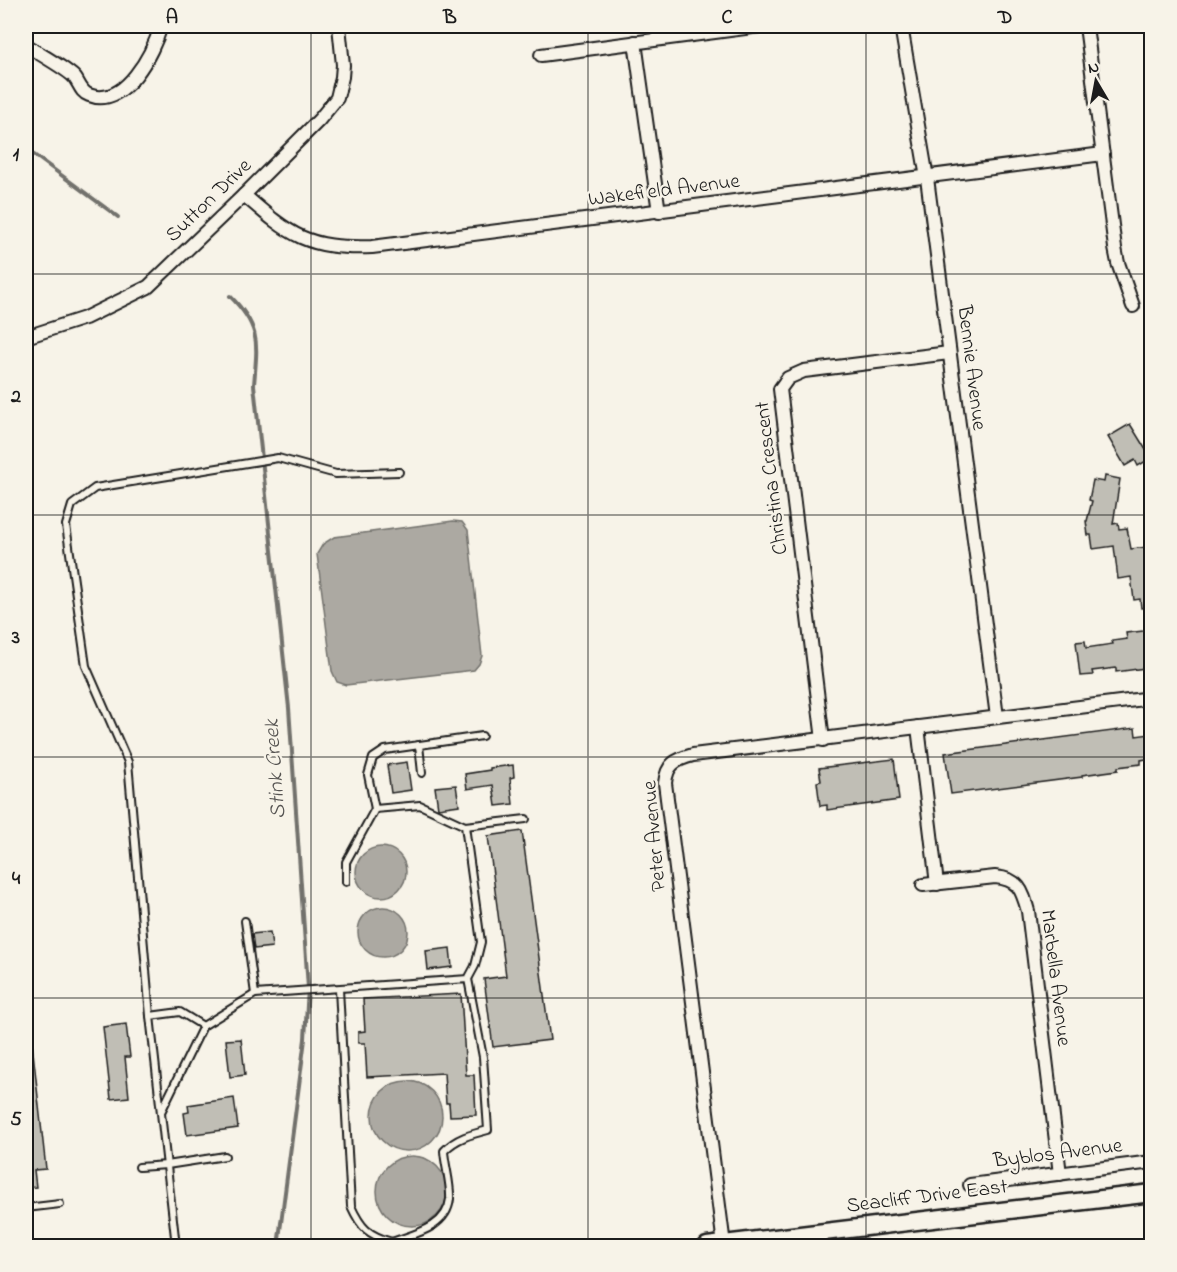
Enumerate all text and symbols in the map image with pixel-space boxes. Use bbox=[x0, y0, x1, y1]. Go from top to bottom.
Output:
text: A bbox=[166, 4, 178, 33]
text: B bbox=[442, 4, 457, 33]
text: C bbox=[722, 4, 733, 33]
text: D bbox=[997, 4, 1012, 33]
north arrow bbox=[1066, 51, 1126, 111]
text: N bbox=[1086, 55, 1101, 81]
text: 1 bbox=[13, 141, 20, 170]
street label: Sutton Drive bbox=[159, 152, 259, 250]
street label: Wakefield Avenue bbox=[586, 167, 742, 215]
street label: Bennie Avenue bbox=[948, 303, 994, 433]
text: 2 bbox=[10, 383, 21, 412]
street label: Christina Crescent bbox=[748, 399, 796, 557]
text: 3 bbox=[11, 624, 20, 653]
water label: Stink Creek bbox=[256, 717, 295, 820]
street label: Peter Avenue bbox=[635, 779, 675, 893]
text: 4 bbox=[12, 865, 21, 894]
street label: Marbella Avenue bbox=[1032, 908, 1078, 1049]
text: 5 bbox=[10, 1106, 22, 1135]
street label: Byblos Avenue bbox=[991, 1131, 1125, 1179]
street label: Seacliff Drive East bbox=[845, 1172, 1009, 1222]

